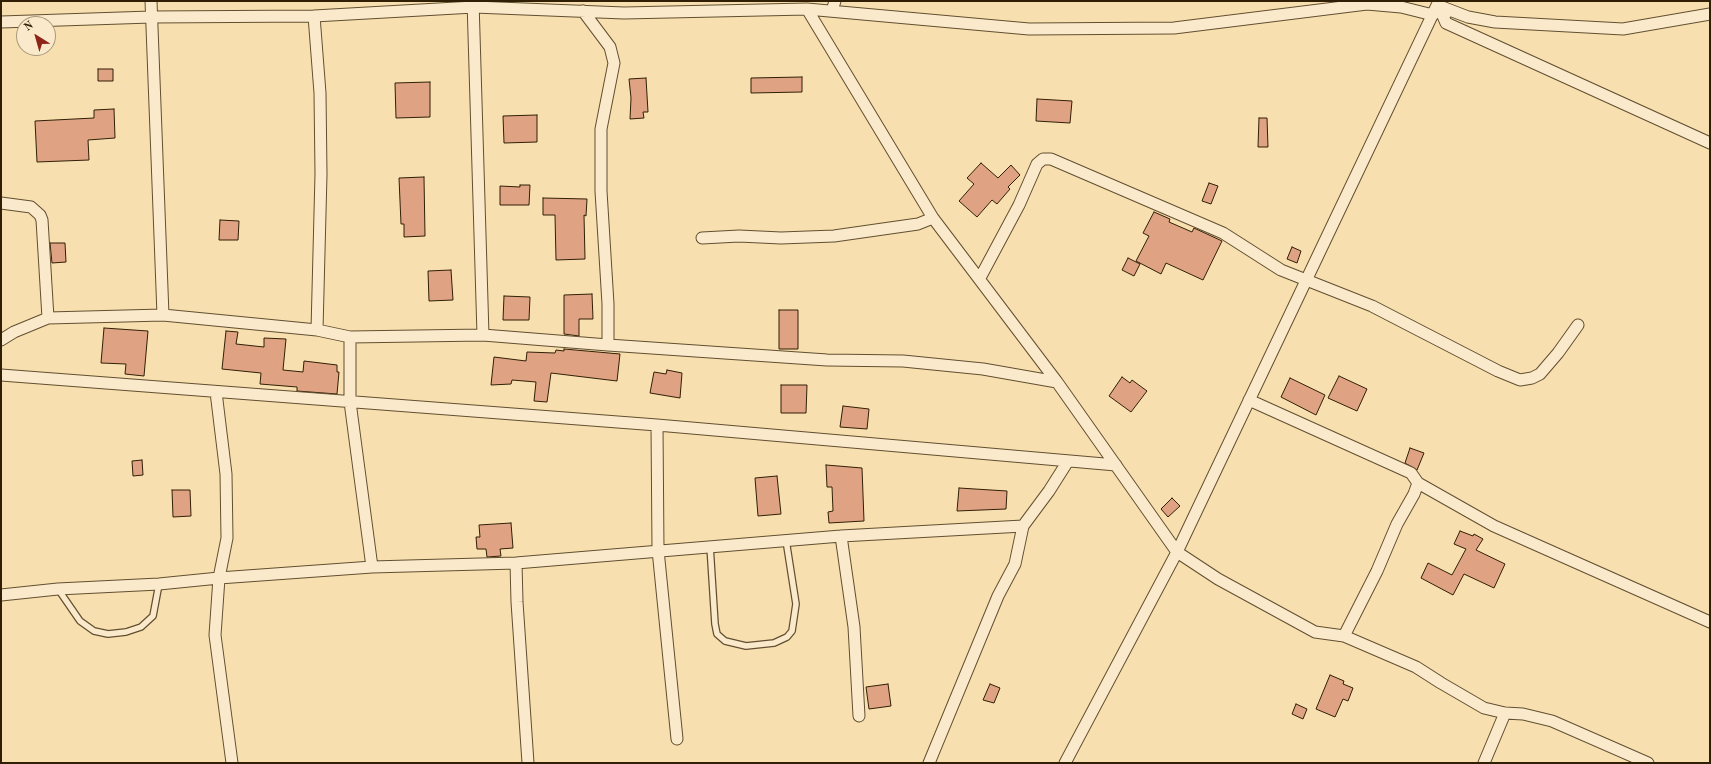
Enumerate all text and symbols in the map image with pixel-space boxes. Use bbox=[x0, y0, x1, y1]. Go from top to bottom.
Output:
north arrow bbox=[16, 16, 56, 56]
text: N bbox=[22, 20, 36, 34]

